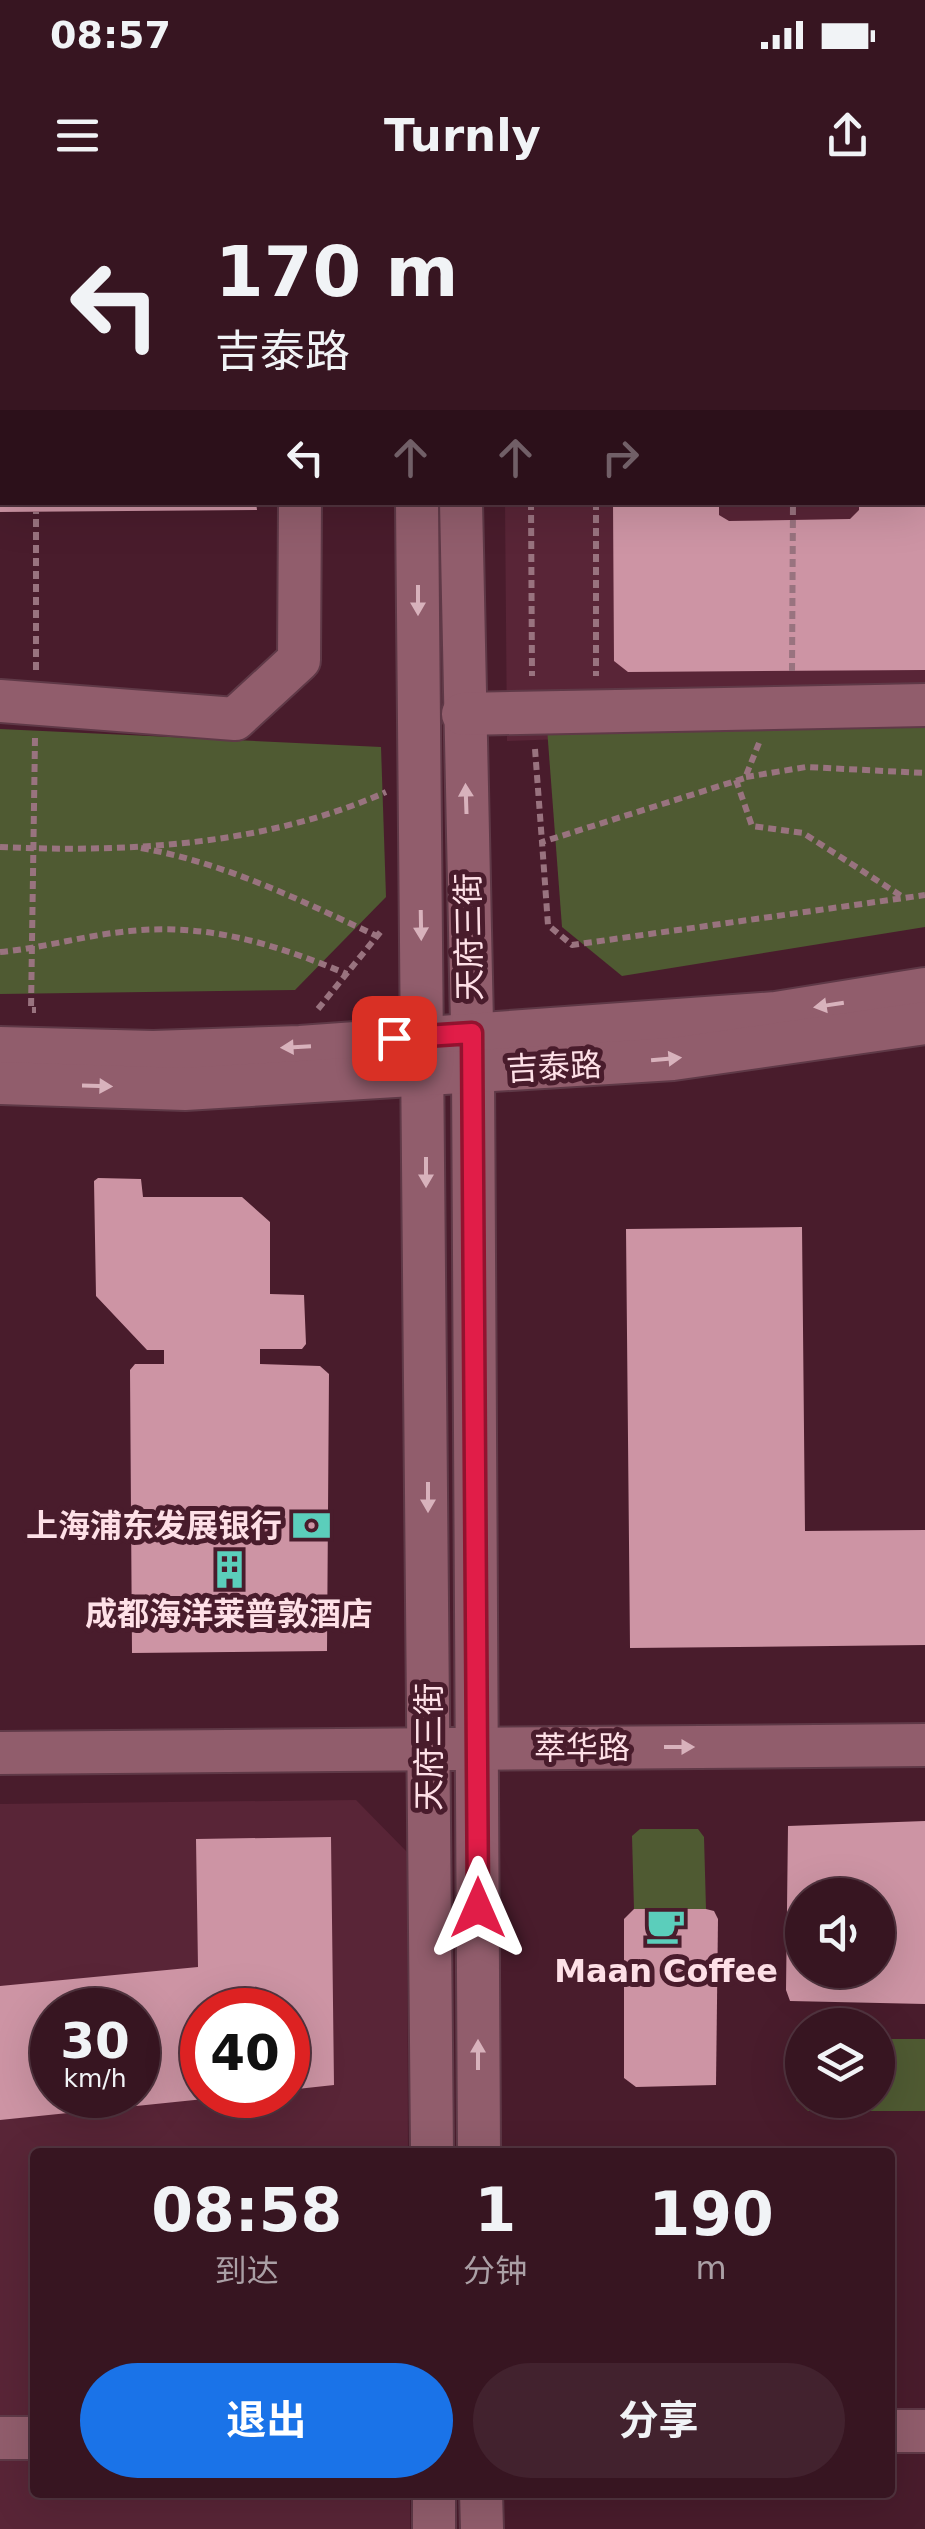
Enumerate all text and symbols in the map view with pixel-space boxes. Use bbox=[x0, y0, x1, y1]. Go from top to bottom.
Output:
text: 08:57 bbox=[50, 13, 171, 57]
icon: menu bbox=[50, 108, 105, 163]
icon: share bbox=[820, 108, 875, 163]
text: Turnly bbox=[384, 109, 541, 162]
text: 170 m bbox=[215, 231, 458, 313]
icon: left bbox=[50, 240, 180, 370]
text: 吉泰路 bbox=[215, 325, 350, 378]
icon: left bbox=[278, 430, 333, 485]
icon: ahead bbox=[383, 430, 438, 485]
icon: ahead bbox=[488, 430, 543, 485]
icon: right bbox=[593, 430, 648, 485]
one-way arrow bbox=[410, 584, 426, 616]
one-way arrow bbox=[457, 783, 473, 815]
street label: 天府三街 bbox=[449, 873, 489, 1001]
one-way arrow bbox=[413, 909, 429, 941]
pin bbox=[352, 996, 437, 1081]
one-way arrow bbox=[812, 997, 844, 1013]
icon: arrive bbox=[367, 1011, 422, 1066]
one-way arrow bbox=[279, 1039, 311, 1055]
street label: 吉泰路 bbox=[505, 1046, 603, 1088]
one-way arrow bbox=[651, 1051, 683, 1067]
one-way arrow bbox=[82, 1079, 114, 1095]
one-way arrow bbox=[418, 1156, 434, 1188]
one-way arrow bbox=[420, 1481, 436, 1513]
bank icon: 上海浦东发展银行 bbox=[291, 1505, 333, 1547]
place label: 上海浦东发展银行 bbox=[26, 1507, 282, 1545]
building icon: 成都海洋莱普敦酒店 bbox=[208, 1548, 250, 1590]
place label: 成都海洋莱普敦酒店 bbox=[85, 1595, 373, 1633]
street label: 天府三街 bbox=[410, 1683, 448, 1811]
street label: 萃华路 bbox=[534, 1729, 630, 1767]
one-way arrow bbox=[664, 1739, 696, 1755]
position arrow bbox=[426, 1856, 530, 1960]
map controls bbox=[785, 1878, 895, 2118]
button: sound bbox=[785, 1878, 895, 1988]
cafe icon: Maan Coffee bbox=[645, 1905, 687, 1947]
place label: Maan Coffee bbox=[554, 1952, 778, 1990]
speed limit sign: 40 bbox=[180, 1988, 310, 2118]
button: layers bbox=[785, 2008, 895, 2118]
text: 30 bbox=[60, 2012, 130, 2070]
one-way arrow bbox=[470, 2039, 486, 2071]
text: km/h bbox=[63, 2064, 127, 2093]
text: 08:58 bbox=[151, 2175, 342, 2245]
text: 1 bbox=[474, 2175, 516, 2245]
text: 190 bbox=[649, 2179, 774, 2249]
text: m bbox=[696, 2249, 727, 2287]
text: 到达 bbox=[215, 2252, 279, 2290]
text: 分钟 bbox=[463, 2252, 527, 2290]
button: 退出 bbox=[80, 2363, 453, 2478]
button: 分享 bbox=[473, 2363, 845, 2478]

